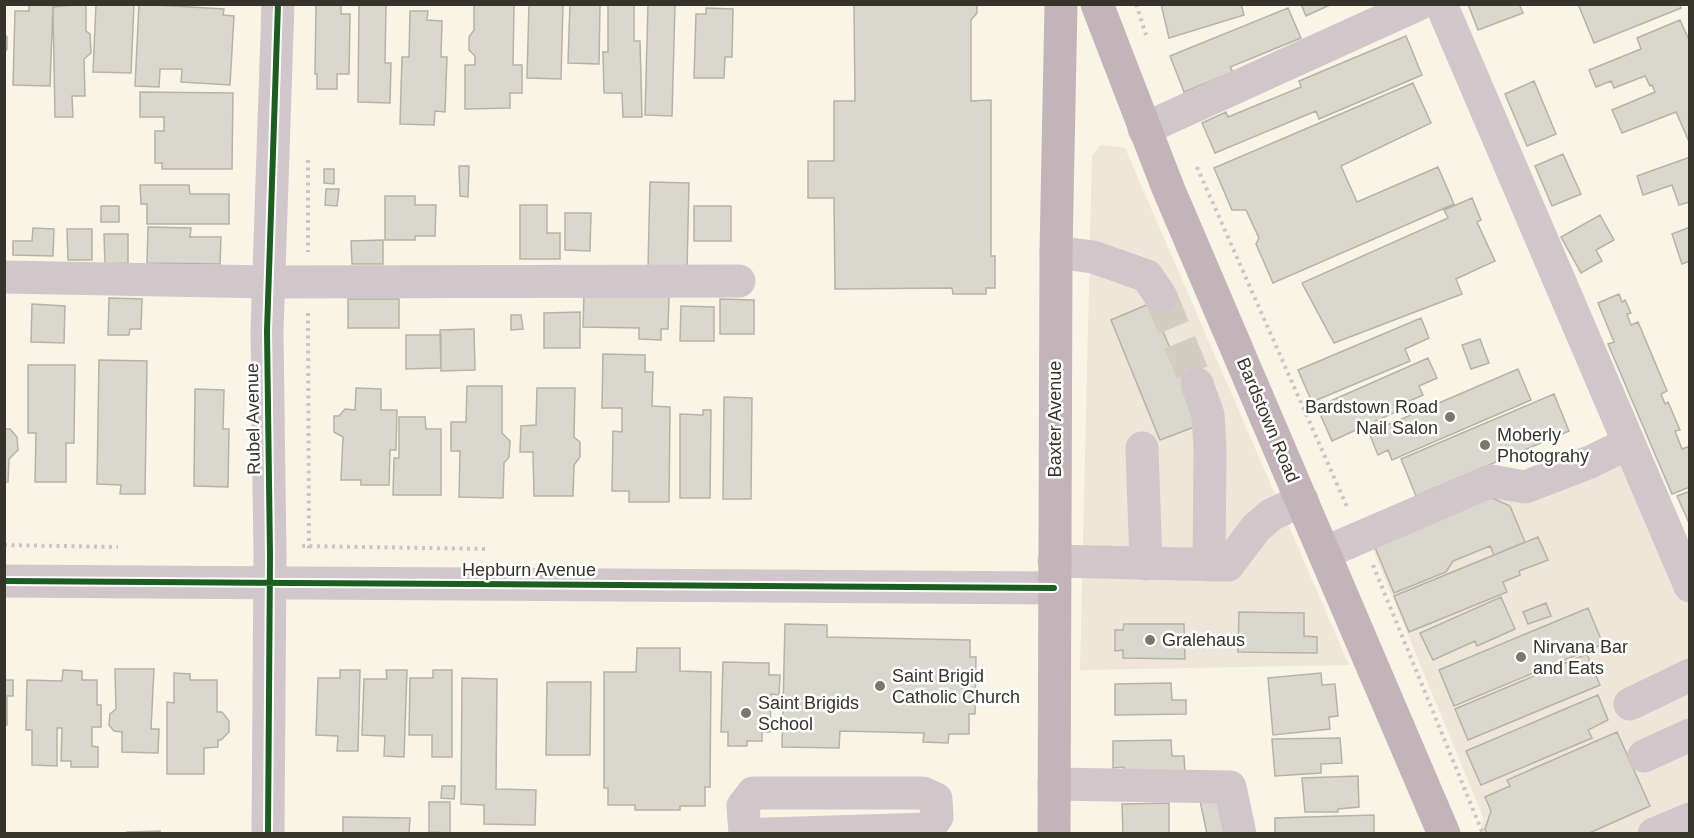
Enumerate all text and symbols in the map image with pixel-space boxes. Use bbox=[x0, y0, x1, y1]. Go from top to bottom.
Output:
street label: Bardstown Road bbox=[1233, 355, 1303, 485]
street label: Baxter Avenue bbox=[1045, 361, 1065, 477]
street label: Rubel Avenue bbox=[242, 363, 264, 475]
place label: Bardstown Road Nail Salon bbox=[1305, 397, 1438, 438]
marker: Bardstown Road Nail Salon bbox=[1443, 410, 1457, 424]
place label: Moberly Photograhy bbox=[1497, 425, 1589, 466]
marker: Moberly Photograhy bbox=[1478, 438, 1492, 452]
street label: Hepburn Avenue bbox=[462, 560, 596, 580]
place label: Gralehaus bbox=[1162, 630, 1245, 650]
marker: Gralehaus bbox=[1143, 633, 1157, 647]
place label: Nirvana Bar and Eats bbox=[1533, 637, 1628, 678]
marker: Nirvana Bar and Eats bbox=[1514, 650, 1528, 664]
place label: Saint Brigid Catholic Church bbox=[892, 666, 1020, 707]
marker: Saint Brigid Catholic Church bbox=[873, 679, 887, 693]
place label: Saint Brigids School bbox=[758, 693, 859, 734]
marker: Saint Brigids School bbox=[739, 706, 753, 720]

